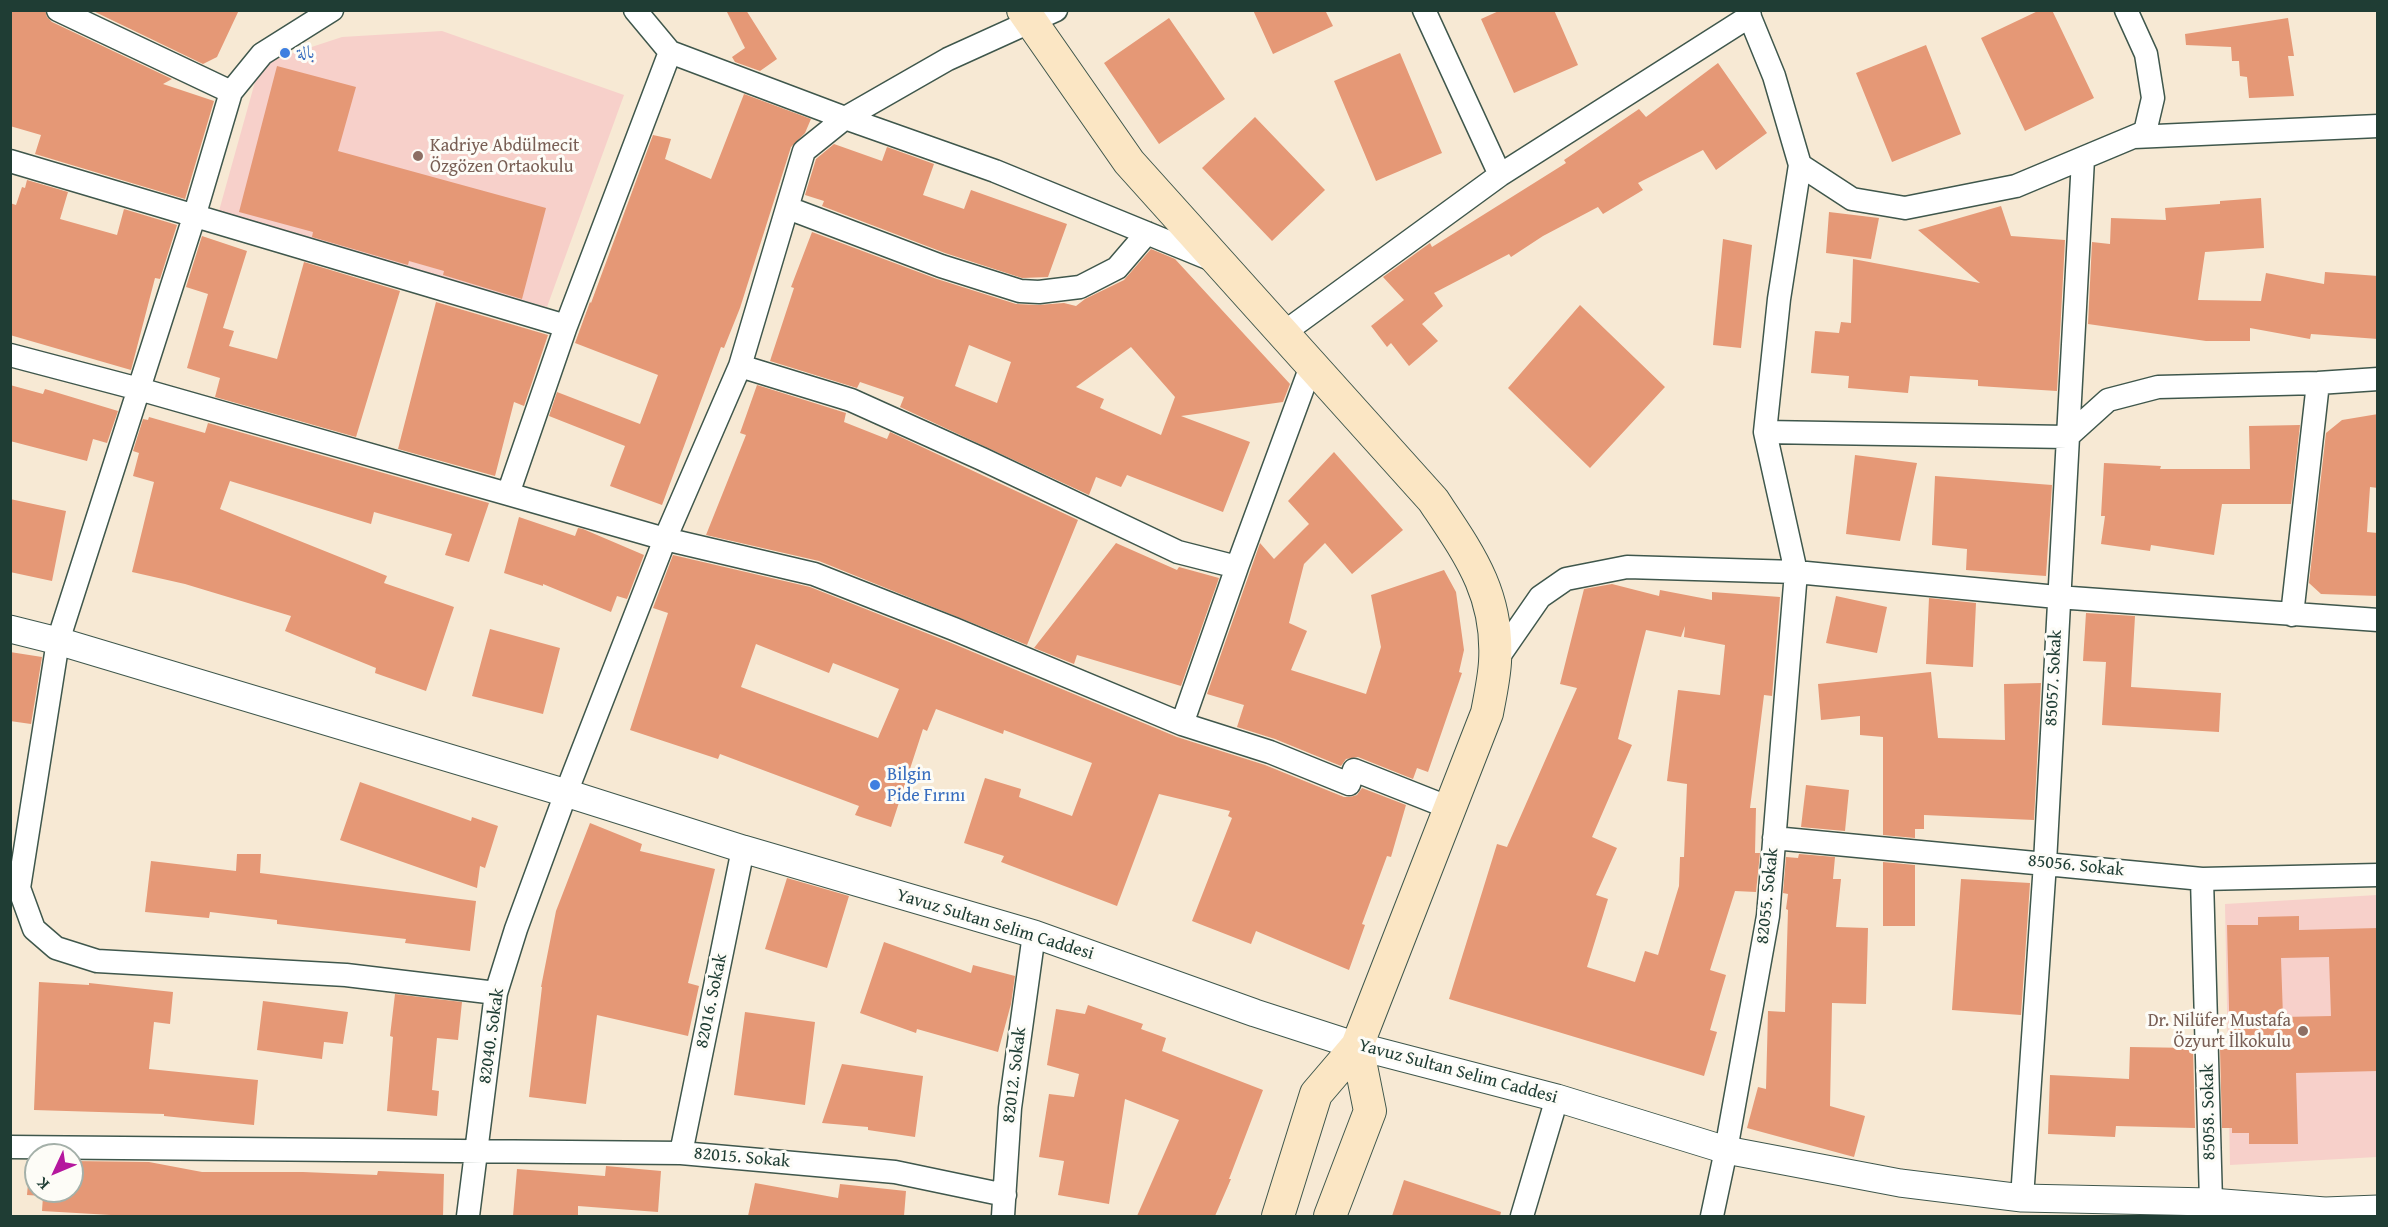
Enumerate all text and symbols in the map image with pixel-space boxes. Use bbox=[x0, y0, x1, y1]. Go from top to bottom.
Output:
place label: بالة bbox=[297, 42, 314, 64]
marker: بالة bbox=[278, 46, 292, 60]
place label: Kadriye Abdülmecit Özgözen Ortaokulu bbox=[430, 135, 579, 178]
marker: Kadriye Abdülmecit Özgözen Ortaokulu bbox=[411, 149, 425, 163]
street label: 85057. Sokak bbox=[2041, 629, 2067, 727]
place label: Bilgin Pide Fırını bbox=[887, 764, 965, 806]
marker: Bilgin Pide Fırını bbox=[868, 778, 882, 792]
street label: 82055. Sokak bbox=[1752, 847, 1784, 945]
street label: 85056. Sokak bbox=[2027, 850, 2125, 882]
street label: Yavuz Sultan Selim Caddesi bbox=[894, 885, 1096, 965]
street label: 82016. Sokak bbox=[691, 952, 733, 1050]
street label: 82040. Sokak bbox=[475, 987, 509, 1085]
place label: Dr. Nilüfer Mustafa Özyurt İlkokulu bbox=[2148, 1010, 2291, 1052]
marker: Dr. Nilüfer Mustafa Özyurt İlkokulu bbox=[2296, 1024, 2310, 1038]
street label: 82012. Sokak bbox=[998, 1026, 1032, 1124]
street label: Yavuz Sultan Selim Caddesi bbox=[1356, 1035, 1560, 1109]
street label: 85058. Sokak bbox=[2197, 1064, 2221, 1160]
north arrow bbox=[24, 1143, 84, 1203]
street label: 82015. Sokak bbox=[693, 1143, 791, 1173]
text: K bbox=[30, 1172, 55, 1196]

